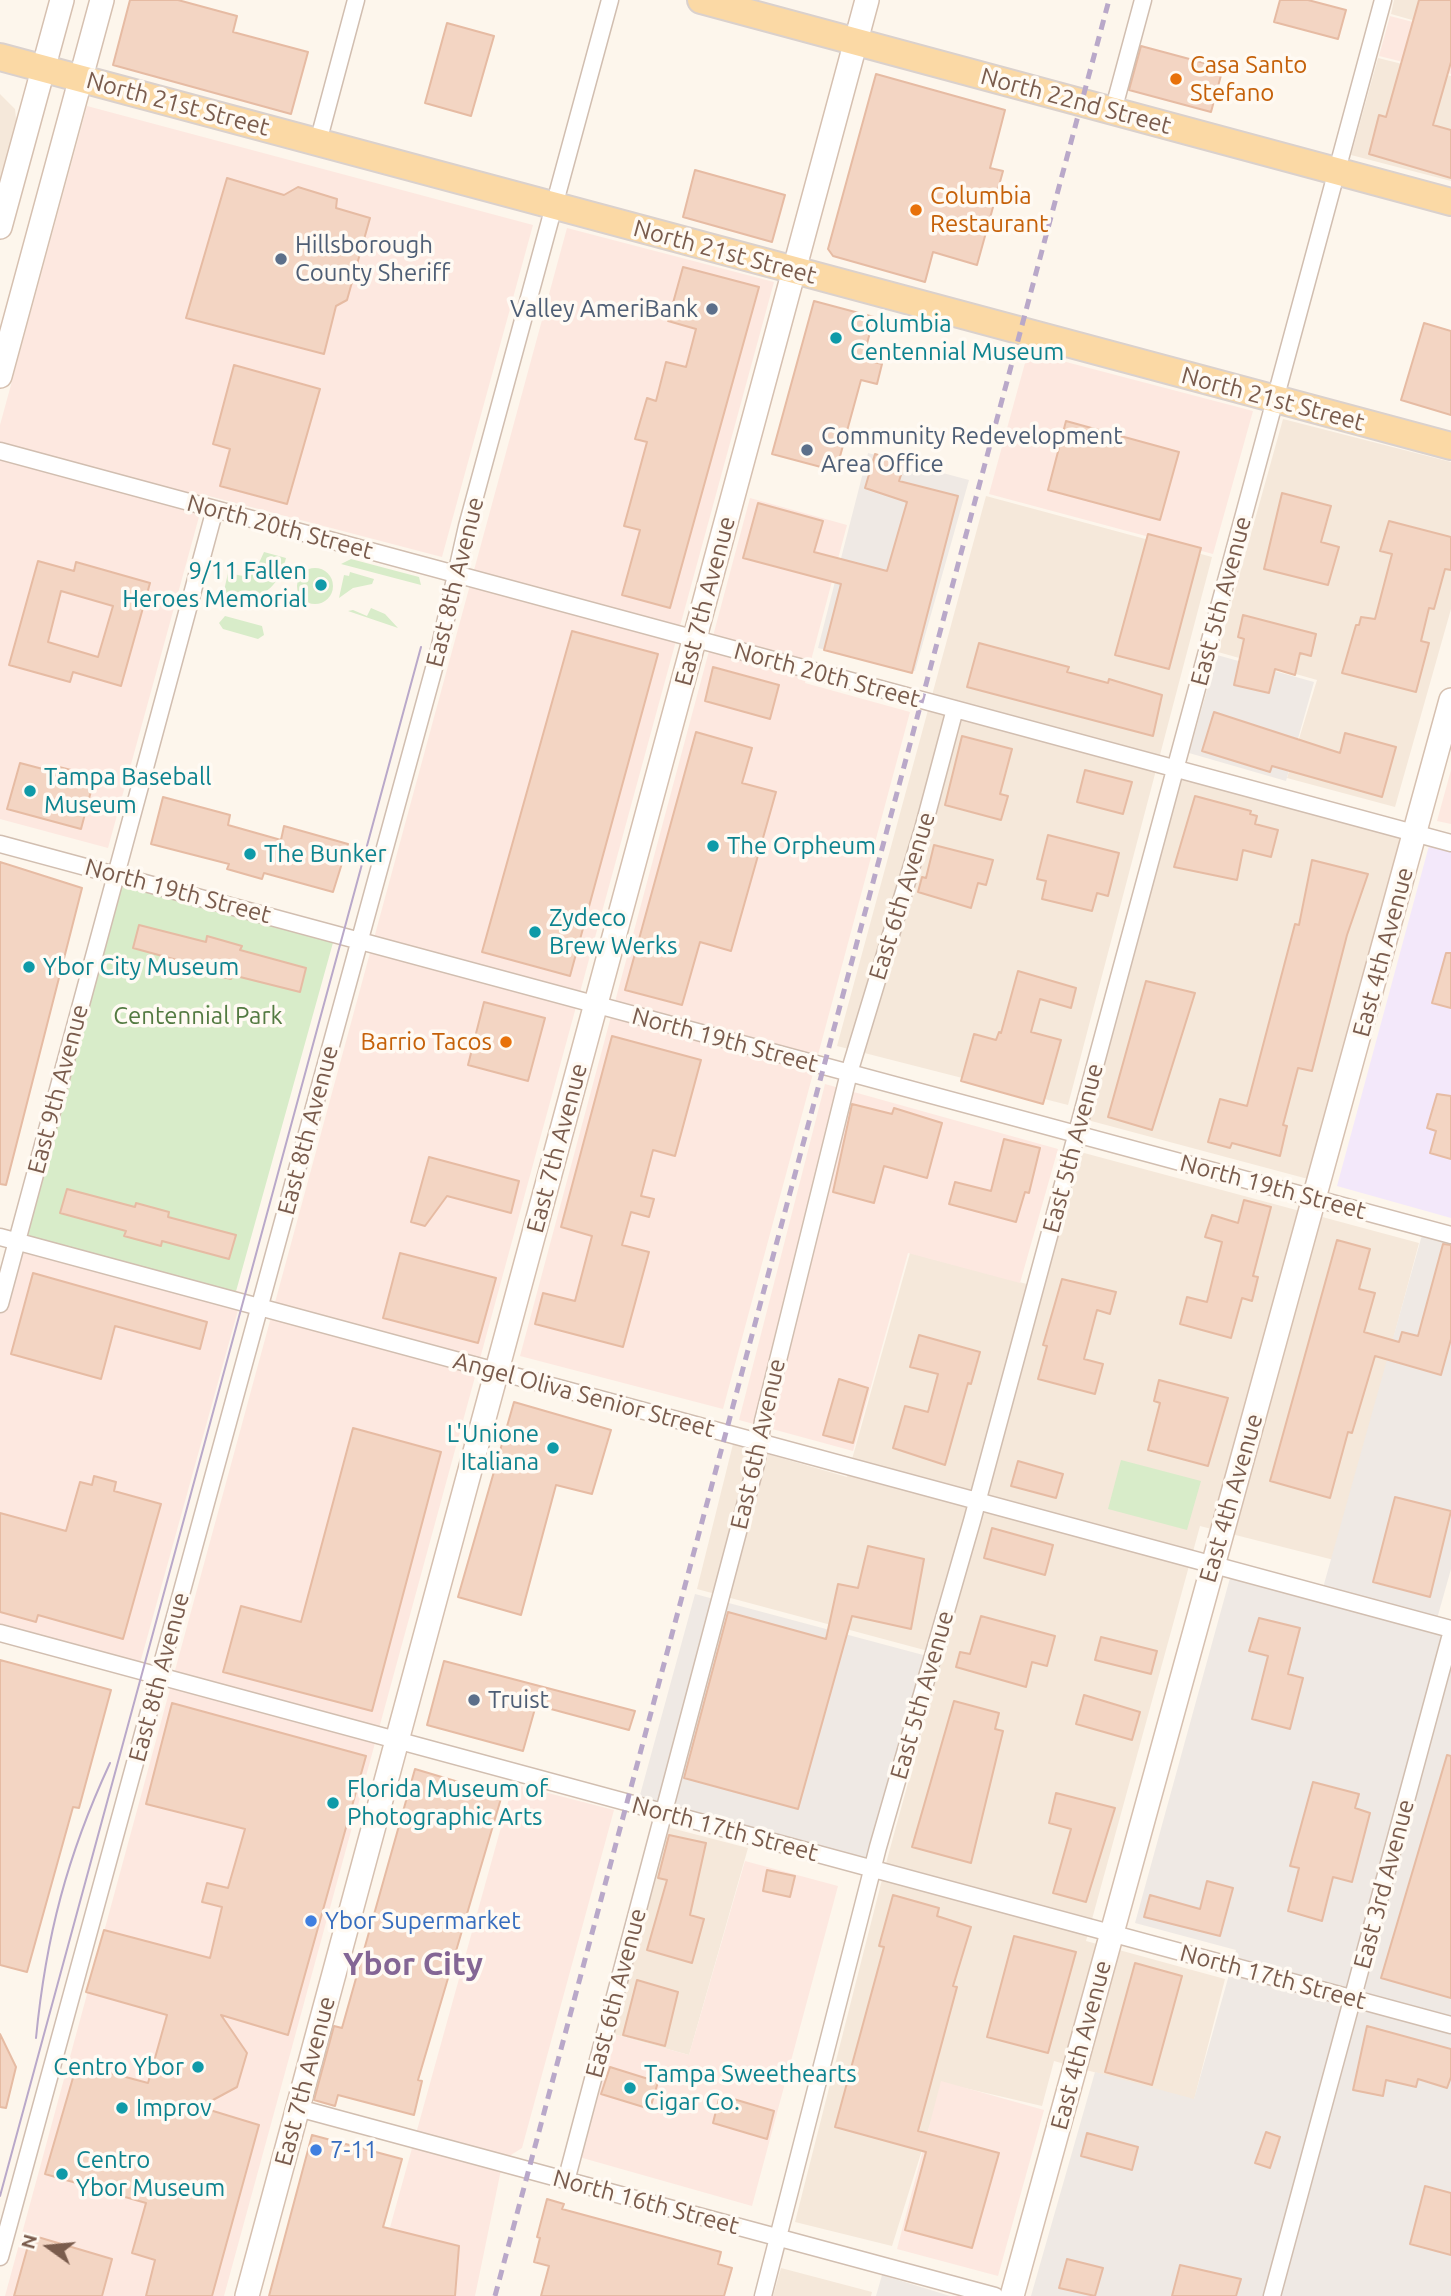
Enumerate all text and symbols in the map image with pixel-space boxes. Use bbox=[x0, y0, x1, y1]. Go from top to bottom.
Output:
place label: Casa Santo Stefano bbox=[1190, 51, 1307, 107]
street label: North 22nd Street bbox=[978, 62, 1174, 140]
street label: North 21st Street bbox=[83, 66, 273, 142]
marker: Casa Santo Stefano bbox=[1168, 71, 1184, 87]
place label: Columbia Restaurant bbox=[930, 182, 1049, 238]
marker: Columbia Restaurant bbox=[908, 202, 924, 218]
street label: North 21st Street bbox=[630, 214, 820, 290]
place label: Hillsborough County Sheriff bbox=[295, 231, 450, 287]
marker: Hillsborough County Sheriff bbox=[273, 251, 289, 267]
place label: Valley AmeriBank bbox=[510, 295, 698, 323]
marker: Valley AmeriBank bbox=[704, 301, 720, 317]
place label: Columbia Centennial Museum bbox=[850, 310, 1064, 366]
marker: Columbia Centennial Museum bbox=[828, 330, 844, 346]
street label: North 21st Street bbox=[1178, 361, 1368, 437]
place label: Community Redevelopment Area Office bbox=[821, 422, 1123, 478]
marker: Community Redevelopment Area Office bbox=[799, 442, 815, 458]
street label: North 20th Street bbox=[184, 488, 376, 566]
street label: East 8th Avenue bbox=[420, 494, 490, 670]
street label: East 7th Avenue bbox=[669, 513, 741, 689]
street label: East 5th Avenue bbox=[1185, 513, 1257, 689]
place label: 9/11 Fallen Heroes Memorial bbox=[122, 557, 307, 613]
marker: 9/11 Fallen Heroes Memorial bbox=[313, 577, 329, 593]
street label: North 20th Street bbox=[731, 636, 923, 714]
place label: Tampa Baseball Museum bbox=[44, 763, 212, 819]
marker: Tampa Baseball Museum bbox=[22, 783, 38, 799]
street label: East 6th Avenue bbox=[863, 809, 941, 983]
place label: The Orpheum bbox=[727, 832, 876, 860]
marker: The Orpheum bbox=[705, 838, 721, 854]
place label: The Bunker bbox=[264, 840, 386, 868]
marker: The Bunker bbox=[242, 846, 258, 862]
street label: North 19th Street bbox=[82, 852, 274, 930]
street label: East 4th Avenue bbox=[1347, 864, 1419, 1040]
place label: Zydeco Brew Werks bbox=[549, 904, 677, 960]
marker: Zydeco Brew Werks bbox=[527, 924, 543, 940]
place label: Ybor City Museum bbox=[43, 953, 239, 981]
marker: Ybor City Museum bbox=[21, 959, 37, 975]
street label: East 9th Avenue bbox=[22, 1001, 94, 1177]
street label: North 19th Street bbox=[629, 1001, 821, 1079]
park label: Centennial Park bbox=[113, 1002, 283, 1030]
place label: Barrio Tacos bbox=[361, 1028, 492, 1056]
marker: Barrio Tacos bbox=[498, 1034, 514, 1050]
street label: East 8th Avenue bbox=[272, 1042, 344, 1218]
street label: East 7th Avenue bbox=[521, 1060, 593, 1236]
street label: East 5th Avenue bbox=[1037, 1060, 1109, 1236]
street label: North 19th Street bbox=[1177, 1148, 1369, 1226]
street label: Angel Oliva Senior Street bbox=[450, 1346, 718, 1444]
street label: East 6th Avenue bbox=[724, 1356, 792, 1532]
street label: East 4th Avenue bbox=[1193, 1410, 1269, 1586]
place label: L'Unione Italiana bbox=[447, 1420, 539, 1476]
marker: L'Unione Italiana bbox=[545, 1440, 561, 1456]
street label: East 8th Avenue bbox=[123, 1589, 195, 1765]
street label: East 5th Avenue bbox=[884, 1607, 960, 1783]
place label: Truist bbox=[488, 1686, 549, 1714]
marker: Truist bbox=[466, 1692, 482, 1708]
place label: Florida Museum of Photographic Arts bbox=[347, 1775, 548, 1831]
street label: North 17th Street bbox=[629, 1790, 821, 1868]
marker: Florida Museum of Photographic Arts bbox=[325, 1795, 341, 1811]
street label: East 3rd Avenue bbox=[1348, 1796, 1420, 1972]
street label: East 6th Avenue bbox=[580, 1905, 652, 2081]
place label: Ybor Supermarket bbox=[325, 1907, 521, 1935]
marker: Ybor Supermarket bbox=[303, 1913, 319, 1929]
street label: North 17th Street bbox=[1177, 1938, 1369, 2016]
district label: Ybor City bbox=[343, 1945, 483, 1983]
street label: East 4th Avenue bbox=[1045, 1957, 1117, 2133]
street label: East 7th Avenue bbox=[269, 1993, 341, 2169]
place label: Centro Ybor bbox=[53, 2053, 184, 2081]
marker: Centro Ybor bbox=[190, 2059, 206, 2075]
place label: Tampa Sweethearts Cigar Co. bbox=[644, 2060, 857, 2116]
marker: Tampa Sweethearts Cigar Co. bbox=[622, 2080, 638, 2096]
place label: Improv bbox=[136, 2094, 212, 2122]
marker: Improv bbox=[114, 2100, 130, 2116]
place label: 7-11 bbox=[330, 2136, 378, 2164]
marker: 7-11 bbox=[308, 2142, 324, 2158]
place label: Centro Ybor Museum bbox=[76, 2146, 225, 2202]
street label: North 16th Street bbox=[550, 2163, 742, 2241]
marker: Centro Ybor Museum bbox=[54, 2166, 70, 2182]
north arrow bbox=[14, 2212, 84, 2282]
text: N bbox=[16, 2232, 41, 2251]

